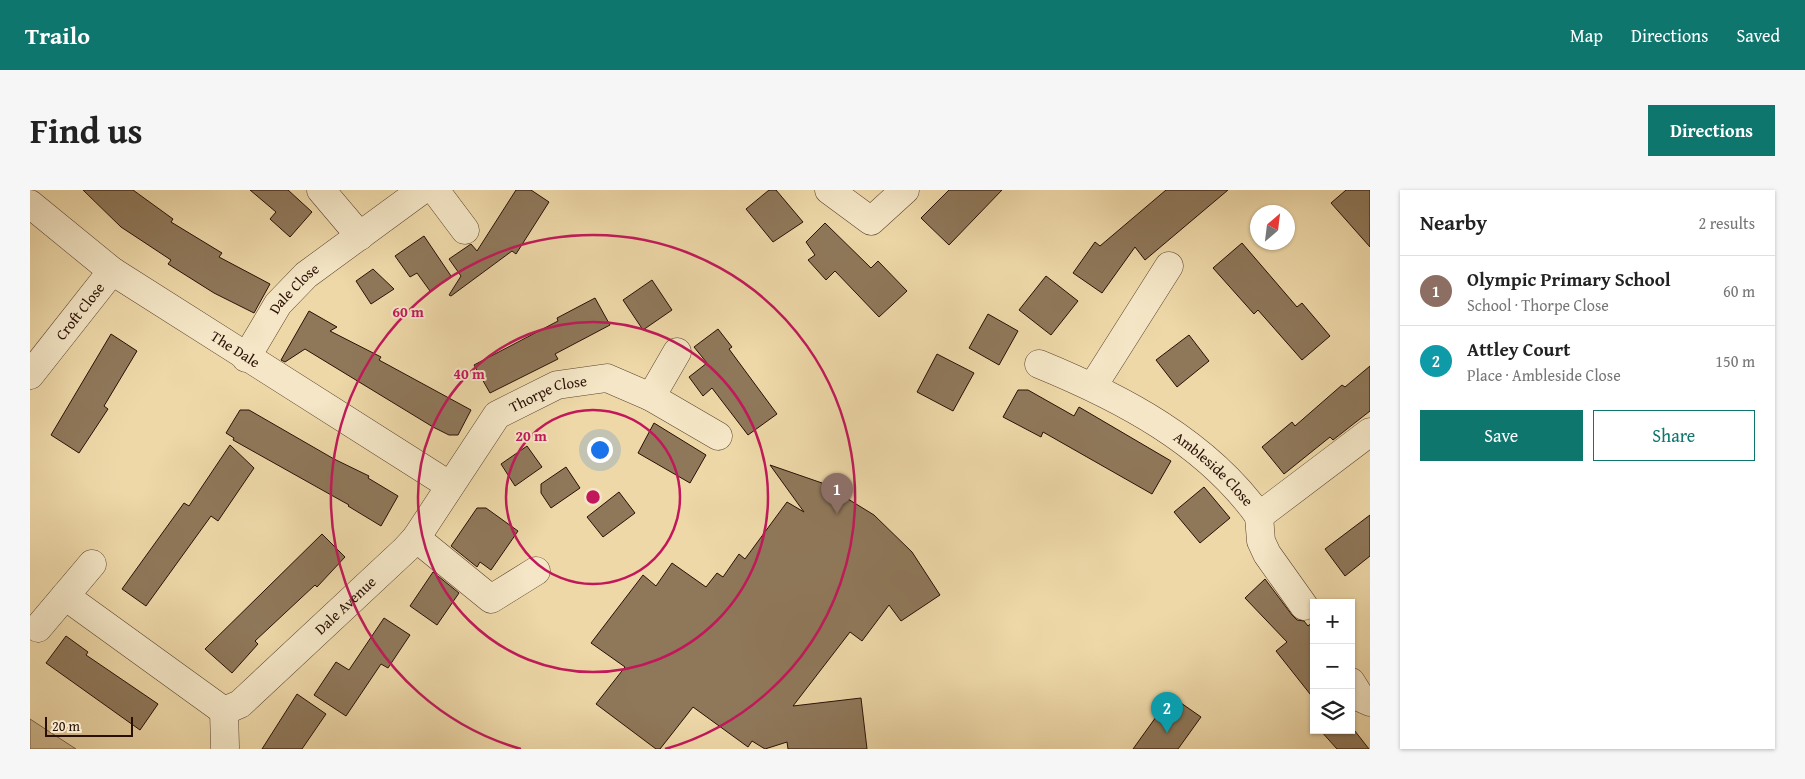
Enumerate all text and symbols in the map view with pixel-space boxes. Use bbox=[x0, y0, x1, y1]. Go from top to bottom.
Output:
text: Trailo bbox=[25, 18, 90, 53]
text: Map bbox=[1570, 22, 1603, 49]
text: Directions bbox=[1631, 22, 1708, 49]
text: Saved bbox=[1736, 22, 1780, 49]
text: Find us bbox=[30, 105, 143, 156]
button: Directions bbox=[1648, 105, 1775, 156]
north arrow bbox=[1250, 205, 1295, 250]
text: Nearby bbox=[1420, 207, 1487, 238]
text: 2 results bbox=[1698, 211, 1755, 235]
street label: Dale Close bbox=[264, 258, 323, 317]
text: Olympic Primary School bbox=[1467, 265, 1671, 293]
street label: Croft Close bbox=[50, 278, 109, 344]
text: 1 bbox=[1432, 279, 1440, 303]
text: 60 m bbox=[1723, 279, 1755, 303]
text: School · Thorpe Close bbox=[1467, 293, 1609, 317]
text: 60 m bbox=[392, 301, 424, 322]
street label: The Dale bbox=[207, 325, 264, 372]
text: Attley Court bbox=[1467, 335, 1570, 363]
text: 2 bbox=[1432, 349, 1440, 373]
text: 150 m bbox=[1715, 349, 1755, 373]
text: 40 m bbox=[453, 363, 485, 384]
text: Place · Ambleside Close bbox=[1467, 363, 1621, 387]
street label: Thorpe Close bbox=[505, 370, 588, 417]
button: Save bbox=[1420, 410, 1583, 461]
button: Share bbox=[1593, 410, 1755, 461]
text: 20 m bbox=[515, 425, 547, 446]
street label: Ambleside Close bbox=[1169, 426, 1259, 510]
your location bbox=[587, 437, 613, 463]
pin: 1 bbox=[821, 473, 853, 514]
centre of rings bbox=[584, 488, 602, 506]
street label: Dale Avenue bbox=[310, 571, 380, 639]
map controls bbox=[1310, 599, 1355, 734]
button: + bbox=[1310, 599, 1355, 644]
button: − bbox=[1310, 644, 1355, 689]
button: layers bbox=[1310, 689, 1355, 734]
pin: 2 bbox=[1151, 692, 1183, 733]
scale bar bbox=[45, 714, 132, 737]
text: 20 m bbox=[52, 716, 80, 736]

